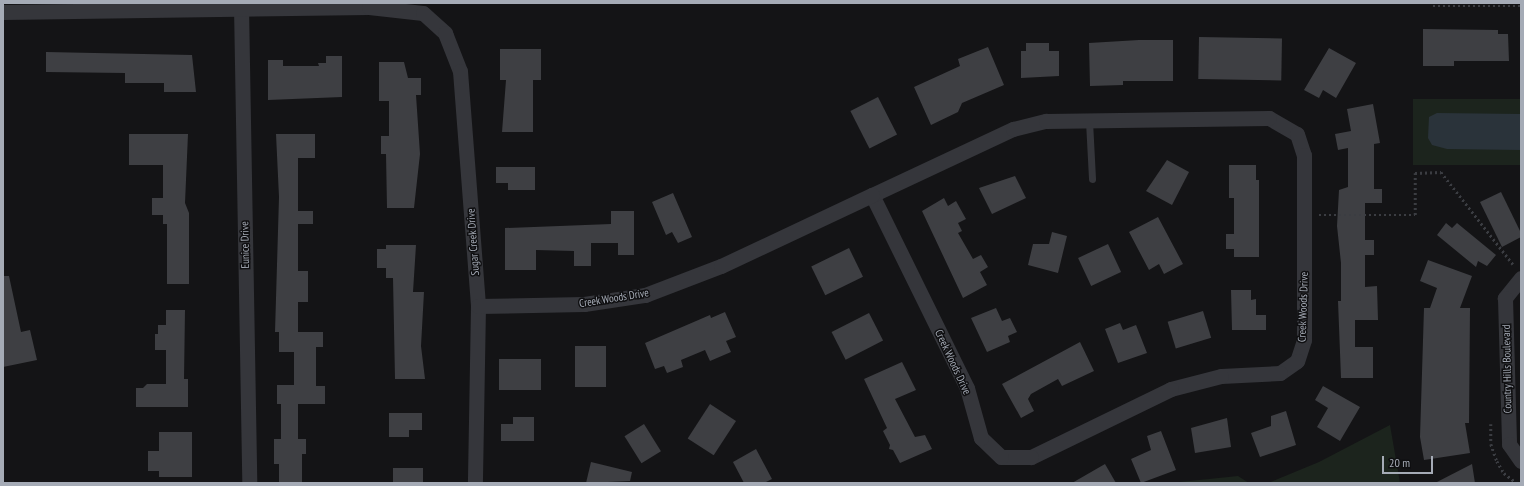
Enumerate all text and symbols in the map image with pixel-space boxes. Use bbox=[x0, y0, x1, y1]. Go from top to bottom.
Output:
street label: Sugar Creek Drive bbox=[464, 208, 482, 276]
street label: Eunice Drive bbox=[238, 221, 252, 269]
street label: Creek Woods Drive bbox=[1295, 271, 1311, 343]
street label: Creek Woods Drive bbox=[578, 286, 650, 310]
street label: Country Hills Boulevard bbox=[1500, 324, 1514, 414]
street label: Creek Woods Drive bbox=[932, 327, 974, 397]
scale bar bbox=[1384, 448, 1435, 474]
text: 20 m bbox=[1389, 455, 1410, 470]

